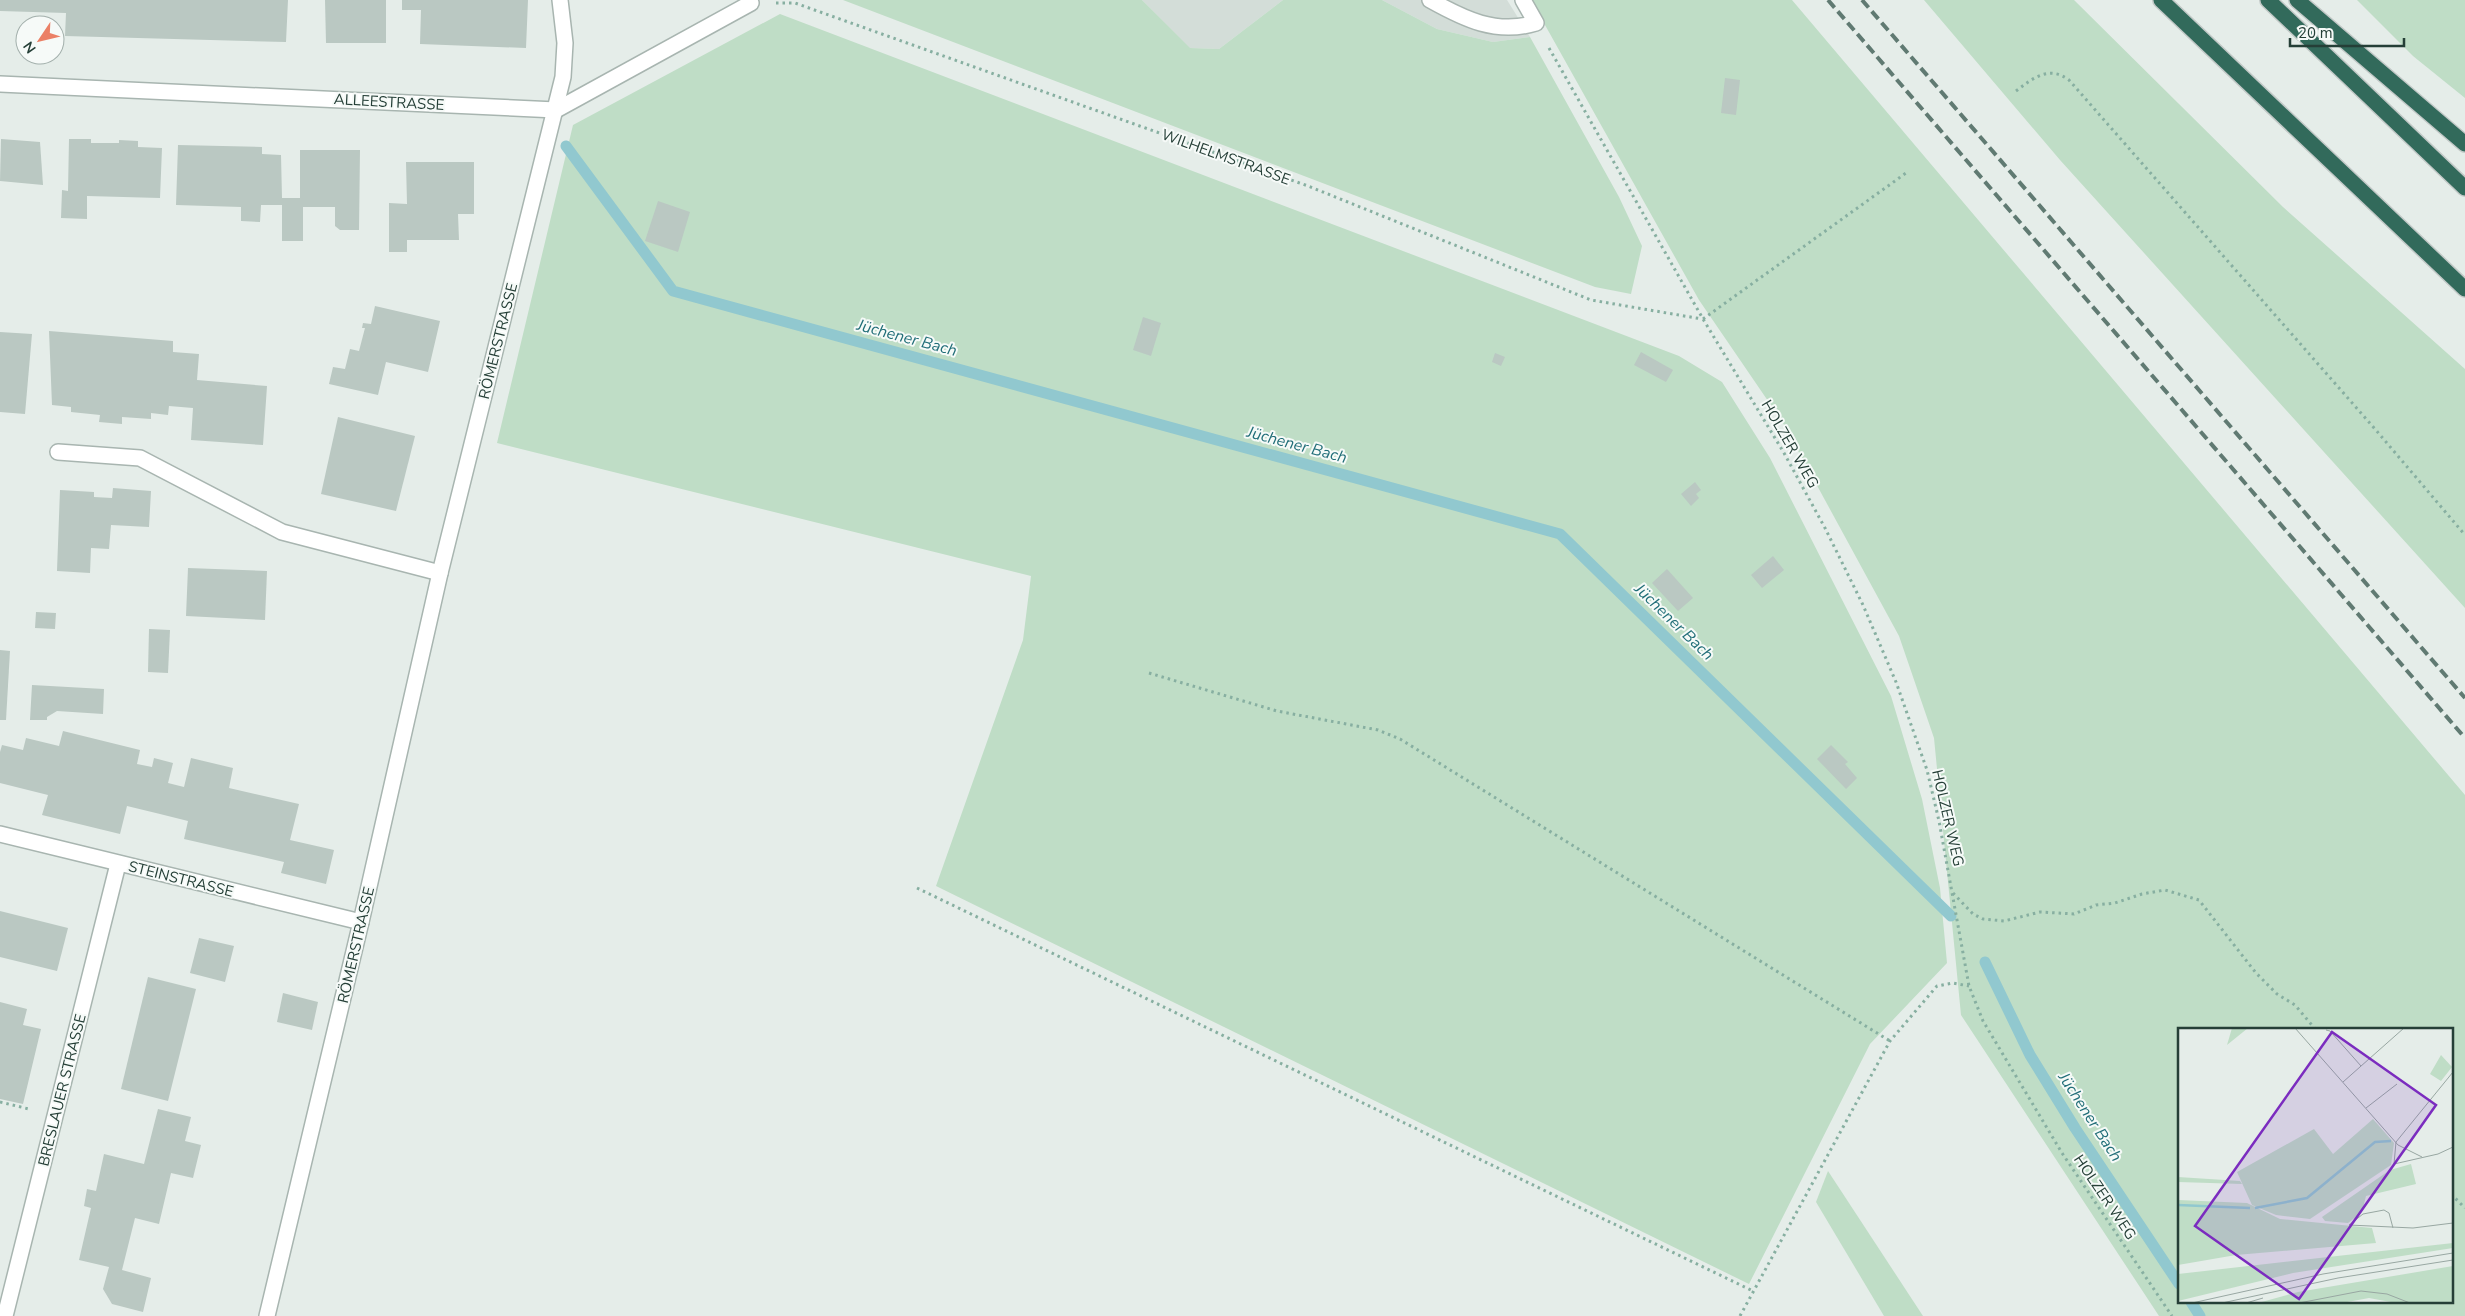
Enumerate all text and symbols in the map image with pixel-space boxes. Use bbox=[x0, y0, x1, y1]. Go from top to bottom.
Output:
north arrow bbox=[15, 15, 65, 65]
scale bar bbox=[2290, 15, 2404, 47]
text: 20 m bbox=[2298, 23, 2333, 43]
text: N bbox=[19, 37, 41, 57]
street label: ALLEESTRASSE bbox=[333, 89, 445, 115]
street label: WILHELMSTRASSE bbox=[1159, 124, 1293, 190]
street label: RÖMERSTRASSE bbox=[474, 281, 522, 401]
water label: Jüchener Bach bbox=[854, 314, 959, 362]
street label: HOLZER WEG bbox=[1757, 396, 1823, 492]
water label: Jüchener Bach bbox=[1244, 421, 1349, 469]
water label: Jüchener Bach bbox=[1629, 578, 1718, 665]
street label: HOLZER WEG bbox=[1927, 768, 1969, 868]
street label: STEINSTRASSE bbox=[126, 856, 236, 902]
street label: RÖMERSTRASSE bbox=[333, 885, 379, 1005]
street label: BRESLAUER STRASSE bbox=[33, 1012, 91, 1168]
inset map bbox=[2178, 1028, 2452, 1304]
water label: Jüchener Bach bbox=[2052, 1067, 2127, 1166]
street label: HOLZER WEG bbox=[2069, 1151, 2141, 1243]

